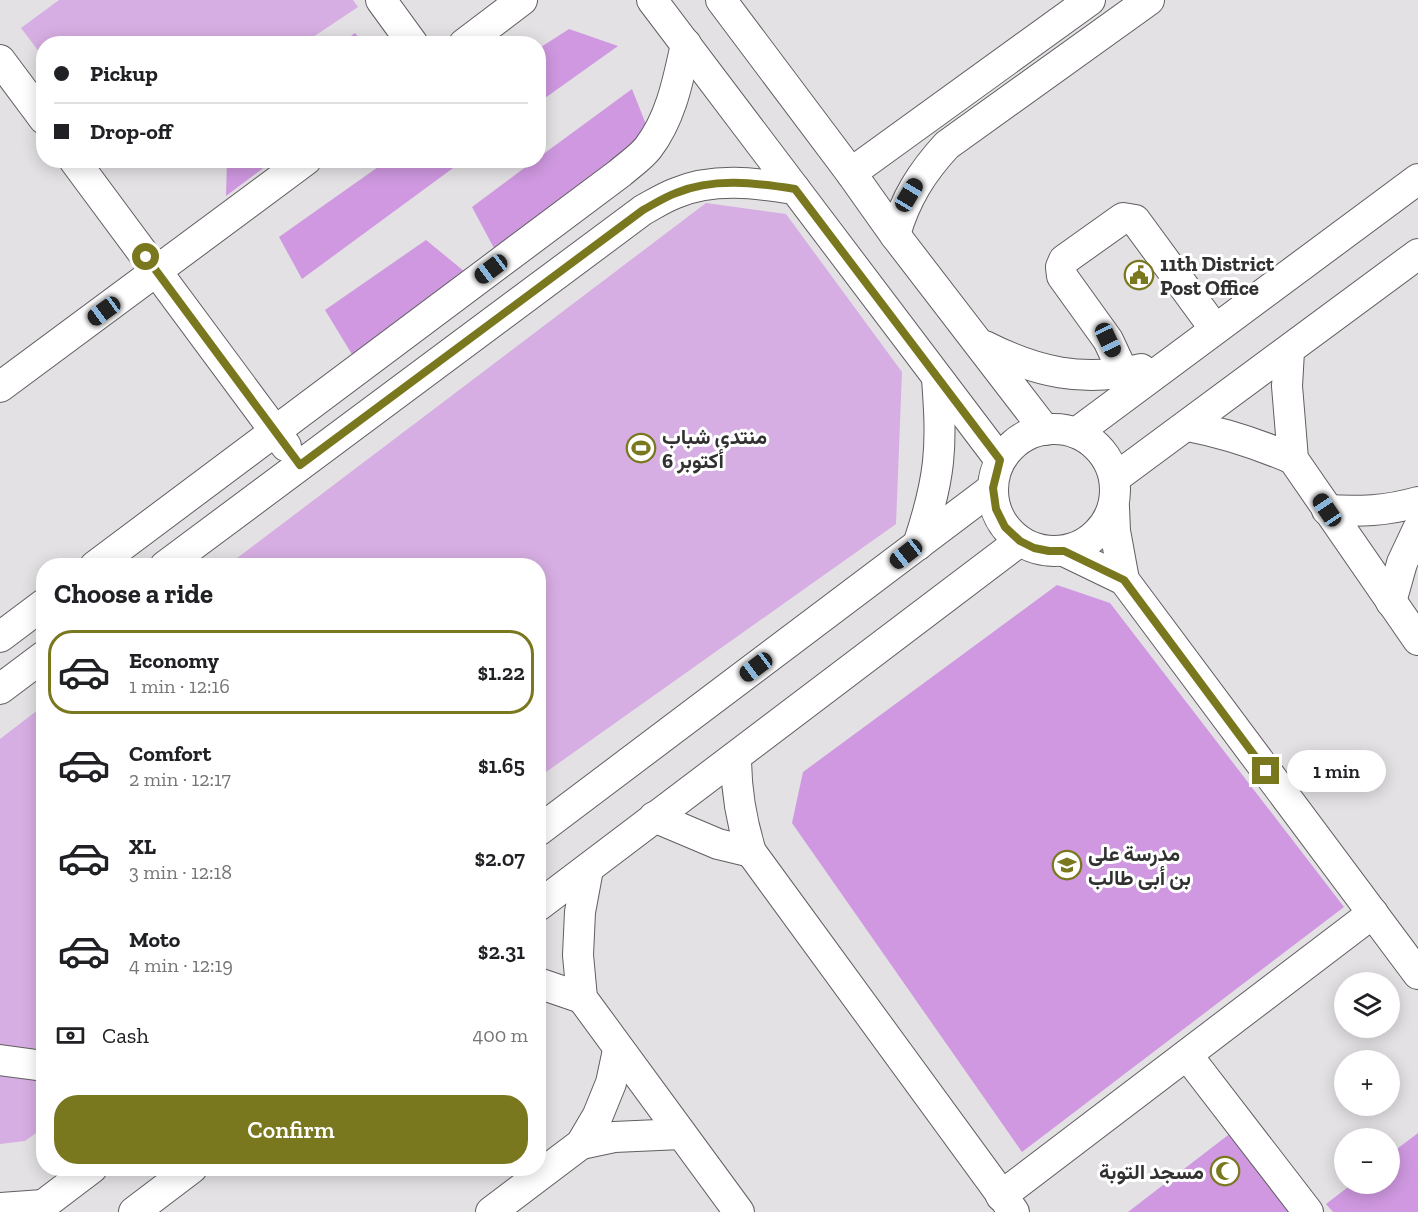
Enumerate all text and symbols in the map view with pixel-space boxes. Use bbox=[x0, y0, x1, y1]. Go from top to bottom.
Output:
text: Pickup bbox=[90, 60, 158, 87]
text: Drop-off bbox=[90, 118, 172, 145]
car bbox=[892, 175, 926, 215]
route start bbox=[132, 243, 159, 270]
car bbox=[471, 251, 511, 287]
place label: 11th District Post Office bbox=[1160, 251, 1275, 300]
public building icon: 11th District Post Office bbox=[1123, 259, 1155, 291]
car bbox=[84, 293, 124, 329]
car bbox=[1092, 320, 1124, 360]
place label: منتدى شباب 6 أكتوبر bbox=[662, 424, 767, 474]
sports icon: منتدى شباب 6 أكتوبر bbox=[625, 432, 657, 464]
car bbox=[1309, 490, 1345, 530]
car bbox=[886, 536, 926, 572]
text: Choose a ride bbox=[54, 578, 213, 610]
icon: car bbox=[57, 645, 111, 699]
text: Economy bbox=[129, 647, 219, 674]
car bbox=[736, 649, 776, 685]
text: $1.22 bbox=[477, 659, 525, 686]
text: 1 min · 12:16 bbox=[129, 674, 230, 698]
icon: car bbox=[57, 738, 111, 792]
text: Comfort bbox=[129, 740, 211, 767]
callout: 1 min bbox=[1287, 750, 1386, 792]
text: $1.65 bbox=[478, 752, 525, 779]
route end bbox=[1252, 757, 1279, 784]
text: 1 min bbox=[1313, 759, 1360, 783]
text: 2 min · 12:17 bbox=[129, 767, 231, 791]
icon: car bbox=[57, 831, 111, 885]
text: XL bbox=[129, 833, 156, 860]
place label: مدرسة على بن أبى طالب bbox=[1088, 841, 1191, 890]
text: $2.07 bbox=[474, 845, 525, 872]
school or university icon: مدرسة على بن أبى طالب bbox=[1051, 849, 1083, 881]
text: 3 min · 12:18 bbox=[129, 860, 232, 884]
icon: car bbox=[57, 924, 111, 978]
text: Moto bbox=[129, 926, 180, 953]
text: $2.31 bbox=[478, 938, 525, 965]
text: 4 min · 12:19 bbox=[129, 953, 233, 977]
map controls bbox=[1334, 972, 1400, 1194]
button: layers bbox=[1334, 972, 1400, 1038]
icon: cash bbox=[54, 1019, 87, 1052]
text: Cash bbox=[102, 1022, 149, 1049]
text: 400 m bbox=[472, 1023, 528, 1047]
button: + bbox=[1334, 1050, 1400, 1116]
button: Confirm bbox=[54, 1095, 528, 1164]
button: − bbox=[1334, 1128, 1400, 1194]
mosque icon: مسجد التوبة bbox=[1209, 1155, 1241, 1187]
place label: مسجد التوبة bbox=[1099, 1159, 1204, 1185]

